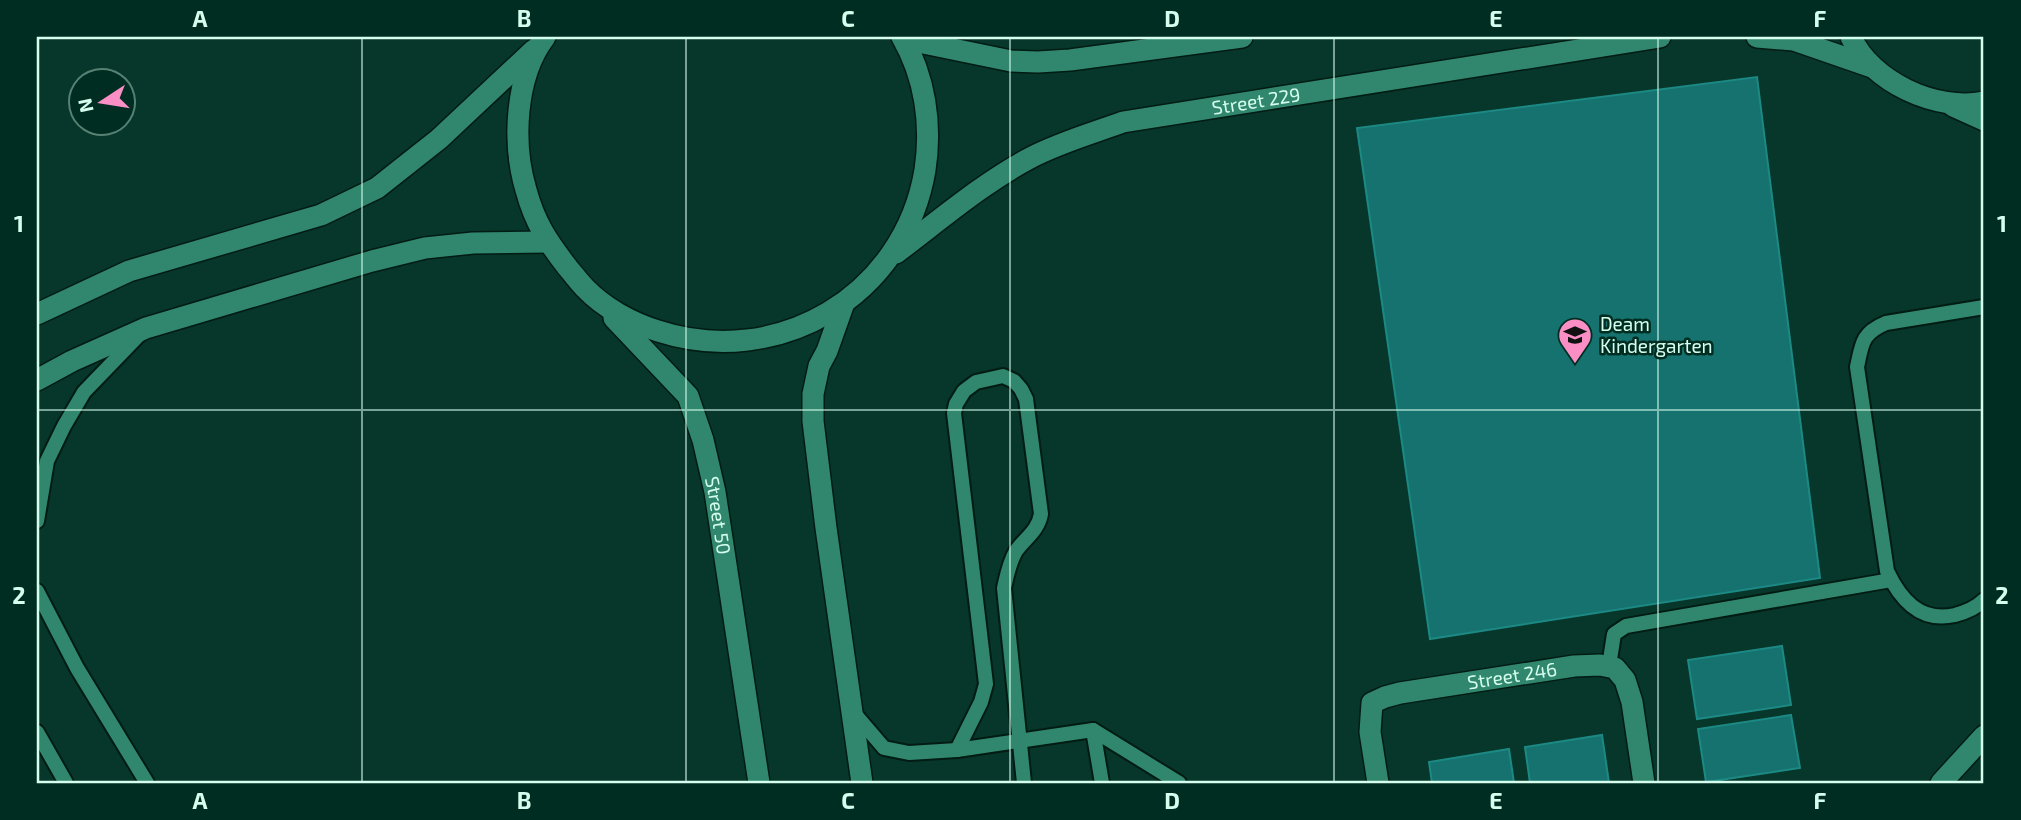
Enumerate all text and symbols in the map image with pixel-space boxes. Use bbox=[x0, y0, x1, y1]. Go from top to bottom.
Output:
text: A bbox=[192, 4, 208, 32]
text: B bbox=[517, 4, 531, 32]
text: C bbox=[841, 4, 855, 32]
text: D bbox=[1164, 4, 1180, 32]
text: E bbox=[1489, 4, 1503, 32]
text: F bbox=[1814, 4, 1827, 32]
north arrow bbox=[66, 66, 136, 136]
street label: Street 229 bbox=[1210, 82, 1302, 119]
text: N bbox=[72, 97, 98, 115]
text: 1 bbox=[14, 209, 24, 237]
text: 1 bbox=[1997, 209, 2007, 237]
place label: Deam Kindergarten bbox=[1600, 312, 1713, 357]
school or university icon: Deam Kindergarten bbox=[1556, 316, 1594, 365]
street label: Street 50 bbox=[701, 474, 736, 556]
text: 2 bbox=[12, 581, 26, 609]
text: 2 bbox=[1995, 581, 2009, 609]
street label: Street 246 bbox=[1466, 657, 1558, 693]
text: A bbox=[192, 786, 208, 814]
text: B bbox=[517, 786, 531, 814]
text: C bbox=[841, 786, 855, 814]
text: D bbox=[1164, 786, 1180, 814]
text: E bbox=[1489, 786, 1503, 814]
text: F bbox=[1814, 786, 1827, 814]

